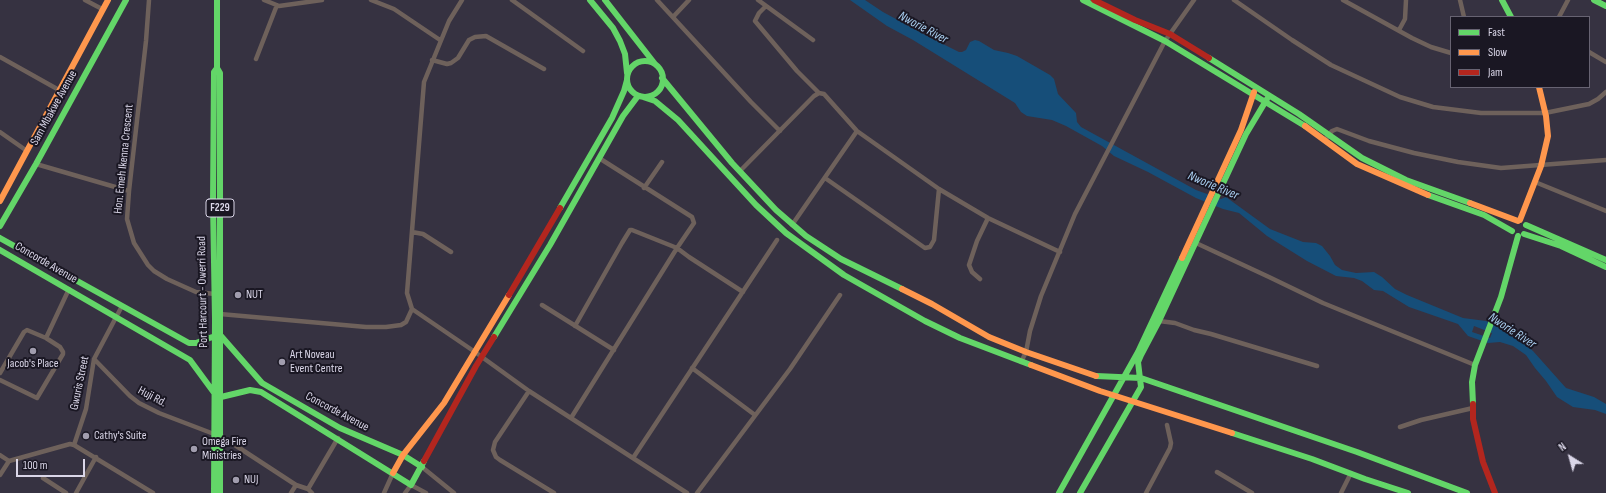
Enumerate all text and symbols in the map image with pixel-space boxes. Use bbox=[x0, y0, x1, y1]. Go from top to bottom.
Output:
water label: Nworie River bbox=[896, 8, 950, 48]
legend bbox=[1450, 16, 1590, 88]
text: Fast bbox=[1488, 25, 1505, 40]
text: Slow bbox=[1488, 45, 1507, 60]
text: Jam bbox=[1488, 65, 1503, 80]
street label: Sam Mbakwe Avenue bbox=[27, 68, 81, 148]
street label: Hon. Emeh Ikenna Crescent bbox=[111, 104, 137, 214]
water label: Nworie River bbox=[1185, 168, 1241, 204]
road number: F229 bbox=[206, 199, 234, 217]
street label: Port Harcourt - Owerri Road bbox=[195, 236, 211, 348]
street label: Concorde Avenue bbox=[12, 239, 80, 287]
place label: NUT bbox=[246, 288, 263, 302]
marker: NUT bbox=[233, 290, 243, 300]
water label: Nworie River bbox=[1485, 310, 1539, 352]
marker: Jacob's Place bbox=[28, 346, 38, 356]
place label: Art Noveau Event Centre bbox=[290, 348, 343, 376]
street label: Gwuris Street bbox=[67, 355, 93, 411]
place label: Jacob's Place bbox=[7, 357, 59, 371]
marker: Art Noveau Event Centre bbox=[277, 357, 287, 367]
street label: Huji Rd. bbox=[135, 384, 169, 410]
street label: Concorde Avenue bbox=[303, 389, 371, 435]
place label: Cathy's Suite bbox=[94, 429, 146, 443]
marker: Cathy's Suite bbox=[81, 431, 91, 441]
place label: Omega Fire Ministries bbox=[202, 435, 247, 463]
north arrow bbox=[1550, 437, 1590, 477]
text: N bbox=[1556, 440, 1569, 454]
marker: Omega Fire Ministries bbox=[189, 444, 199, 454]
scale bar bbox=[18, 451, 87, 477]
text: 100 m bbox=[23, 458, 48, 473]
place label: NUJ bbox=[244, 473, 258, 487]
marker: NUJ bbox=[231, 475, 241, 485]

